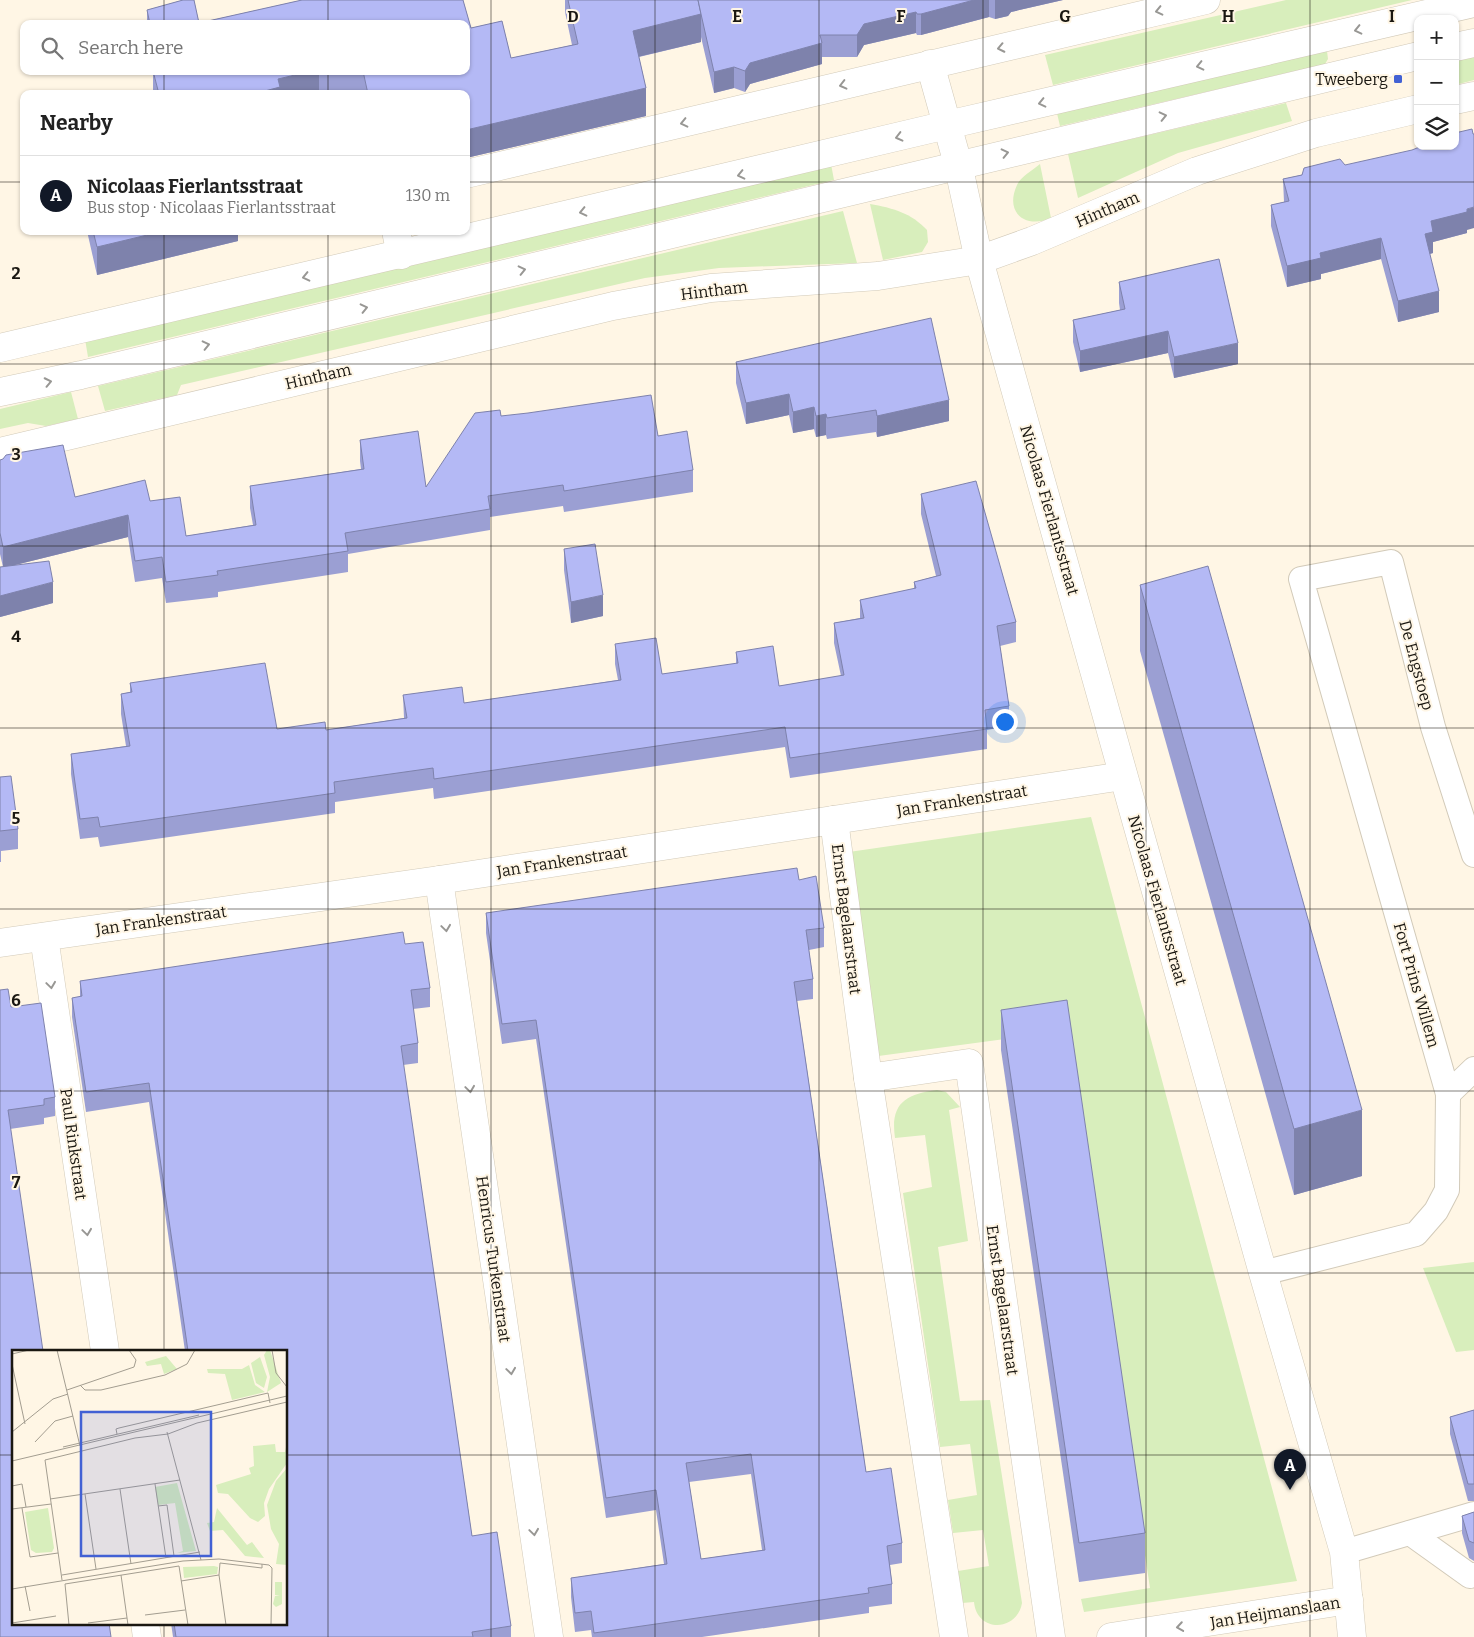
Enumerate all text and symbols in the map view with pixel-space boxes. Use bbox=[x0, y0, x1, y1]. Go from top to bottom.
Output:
one-way arrow bbox=[1154, 5, 1163, 16]
text: D bbox=[567, 7, 579, 26]
text: E bbox=[732, 7, 742, 26]
text: F bbox=[897, 7, 906, 26]
text: G bbox=[1059, 7, 1071, 26]
text: H bbox=[1222, 7, 1235, 26]
text: I bbox=[1389, 7, 1395, 26]
map controls bbox=[1414, 15, 1459, 150]
button: + bbox=[1414, 15, 1459, 60]
search box bbox=[20, 20, 470, 75]
one-way arrow bbox=[1354, 24, 1363, 35]
icon: search bbox=[38, 34, 66, 62]
text: Search here bbox=[78, 36, 183, 59]
one-way arrow bbox=[996, 42, 1005, 53]
one-way arrow bbox=[1195, 60, 1204, 71]
button: − bbox=[1414, 60, 1459, 105]
place label: Tweeberg bbox=[1315, 70, 1388, 89]
marker: Tweeberg bbox=[1392, 73, 1404, 85]
one-way arrow bbox=[838, 79, 847, 90]
one-way arrow bbox=[1037, 97, 1046, 108]
button: layers bbox=[1414, 105, 1459, 150]
text: Nearby bbox=[40, 110, 113, 136]
one-way arrow bbox=[1159, 111, 1168, 122]
one-way arrow bbox=[680, 117, 689, 128]
one-way arrow bbox=[896, 131, 904, 141]
one-way arrow bbox=[1001, 149, 1010, 159]
one-way arrow bbox=[737, 169, 746, 180]
text: Nicolaas Fierlantsstraat bbox=[87, 175, 303, 198]
text: A bbox=[50, 186, 62, 205]
text: 130 m bbox=[406, 186, 450, 205]
street label: Hintham bbox=[1073, 188, 1142, 231]
text: Bus stop · Nicolaas Fierlantsstraat bbox=[87, 198, 336, 217]
one-way arrow bbox=[579, 206, 588, 217]
text: 2 bbox=[11, 264, 21, 283]
one-way arrow bbox=[518, 265, 527, 276]
one-way arrow bbox=[301, 271, 310, 282]
street label: Hintham bbox=[680, 277, 749, 304]
one-way arrow bbox=[360, 303, 369, 314]
one-way arrow bbox=[201, 340, 210, 351]
street label: Hintham bbox=[283, 360, 353, 393]
one-way arrow bbox=[43, 377, 52, 388]
street label: Nicolaas Fierlantsstraat bbox=[1016, 423, 1083, 598]
text: 3 bbox=[11, 445, 21, 464]
street label: De Engstoep bbox=[1395, 618, 1438, 712]
text: 4 bbox=[11, 627, 21, 646]
your location bbox=[992, 709, 1018, 735]
street label: Jan Frankenstraat bbox=[894, 781, 1029, 820]
text: 5 bbox=[12, 809, 21, 828]
street label: Nicolaas Fierlantsstraat bbox=[1124, 813, 1191, 988]
street label: Jan Frankenstraat bbox=[494, 842, 629, 881]
street label: Ernst Bagelaarstraat bbox=[828, 843, 865, 996]
street label: Jan Frankenstraat bbox=[93, 902, 228, 939]
street label: Fort Prins Willem bbox=[1390, 920, 1443, 1050]
one-way arrow bbox=[441, 924, 451, 933]
one-way arrow bbox=[45, 981, 55, 990]
text: 6 bbox=[11, 991, 21, 1010]
one-way arrow bbox=[464, 1085, 474, 1093]
street label: Paul Rinkstraat bbox=[56, 1087, 91, 1201]
text: 7 bbox=[12, 1173, 21, 1192]
street label: Henricus Turkenstraat bbox=[472, 1175, 515, 1344]
street label: Ernst Bagelaarstraat bbox=[983, 1224, 1022, 1377]
one-way arrow bbox=[82, 1228, 92, 1237]
inset map bbox=[12, 1350, 288, 1624]
one-way arrow bbox=[505, 1367, 515, 1375]
pin: A bbox=[1274, 1449, 1306, 1490]
one-way arrow bbox=[528, 1528, 539, 1536]
street label: Jan Heijmanslaan bbox=[1208, 1593, 1341, 1632]
one-way arrow bbox=[1176, 1621, 1184, 1631]

